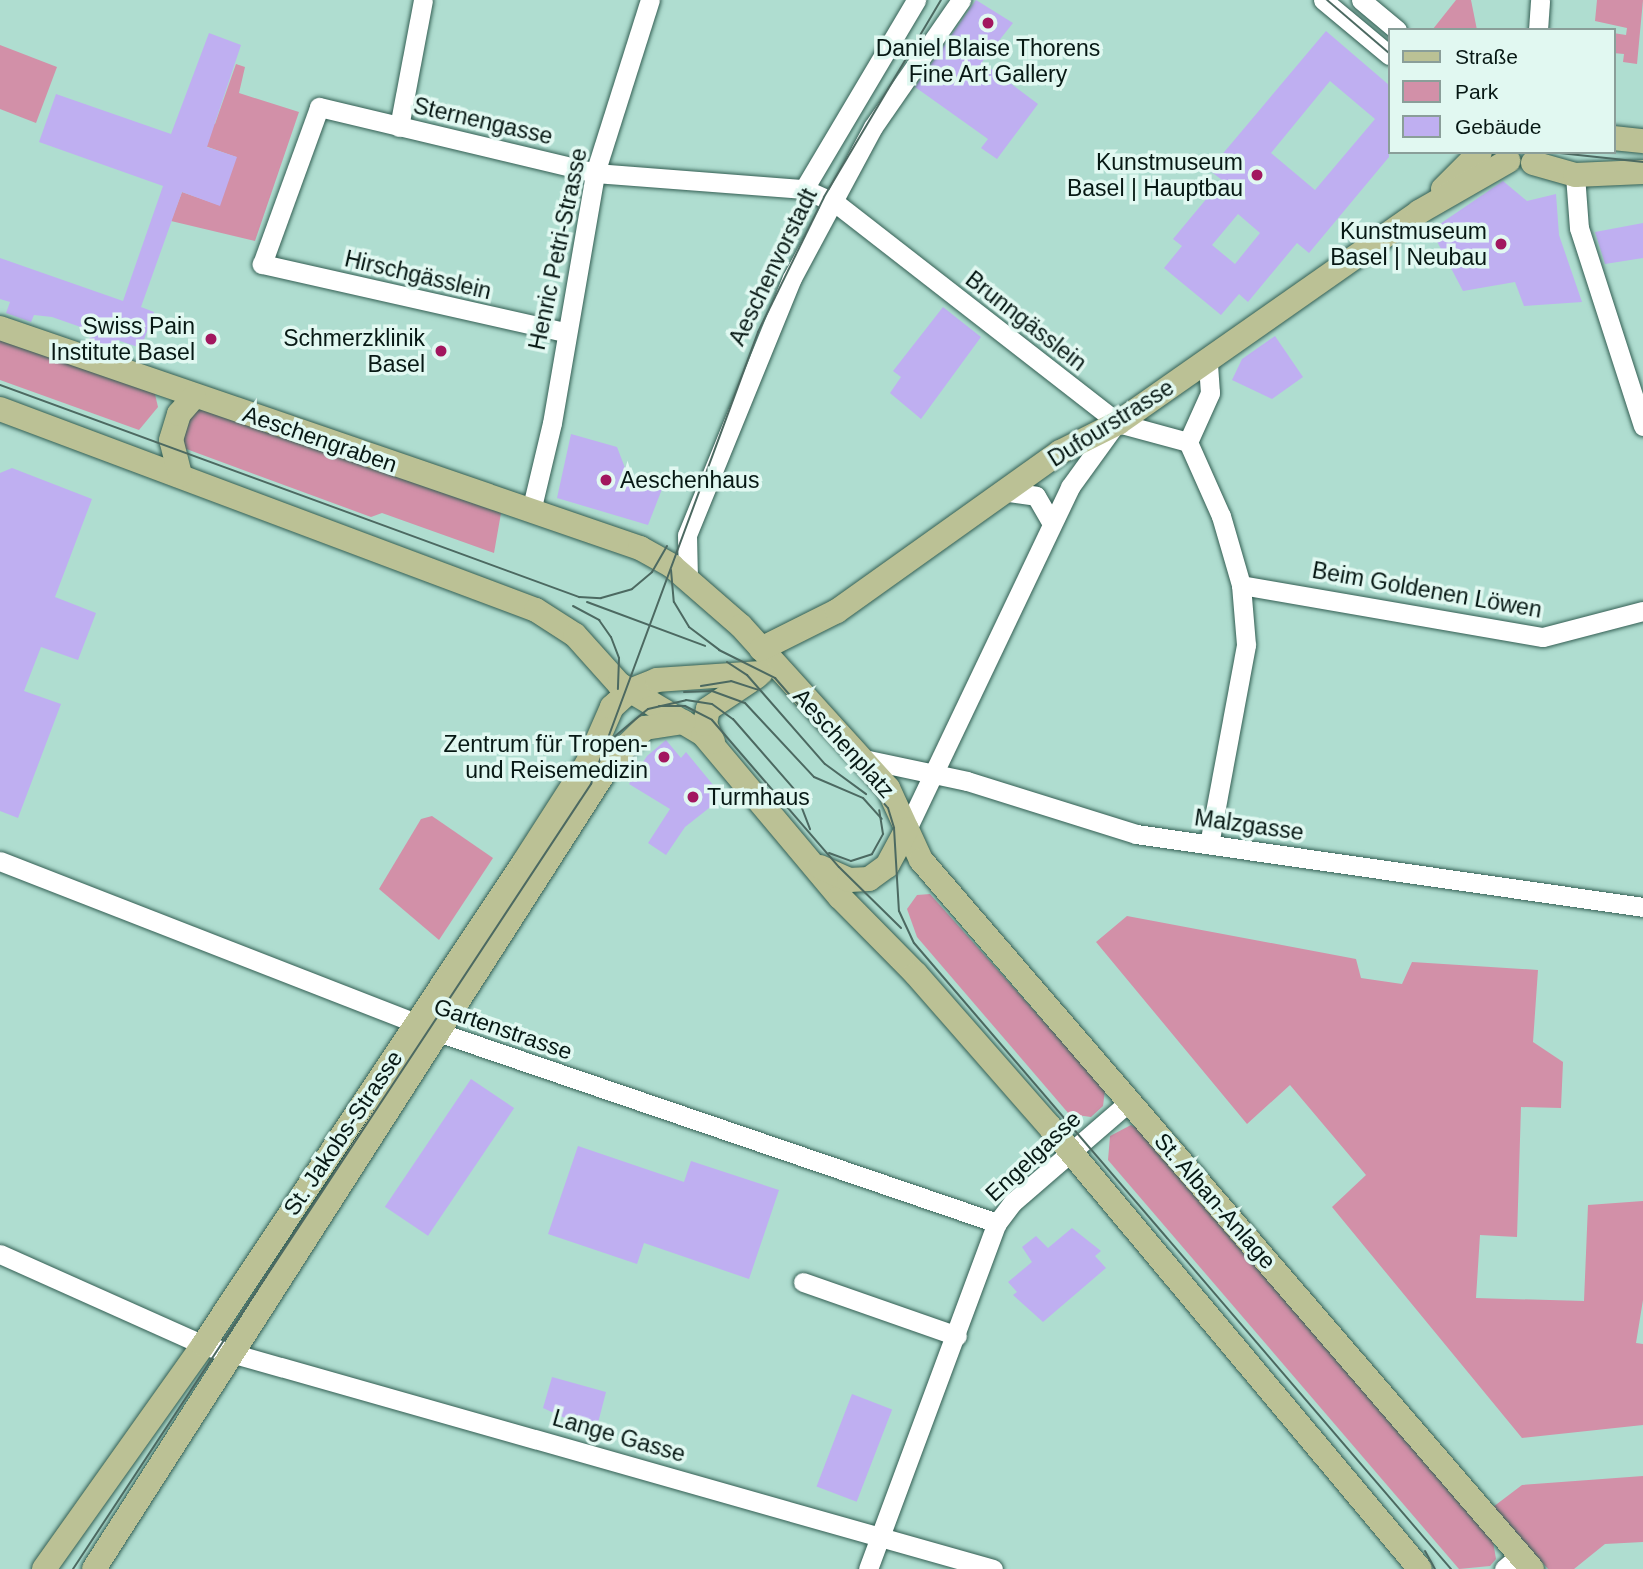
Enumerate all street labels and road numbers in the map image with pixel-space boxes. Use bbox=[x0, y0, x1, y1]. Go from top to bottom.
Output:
street label: Sternengasse bbox=[411, 92, 555, 150]
street label: Henric Petri-Strasse bbox=[523, 145, 593, 353]
street label: Aeschenvorstadt bbox=[723, 184, 823, 350]
street label: Hirschgässlein bbox=[342, 245, 494, 305]
street label: Brunngässlein bbox=[960, 265, 1092, 377]
street label: Dufourstrasse bbox=[1043, 373, 1179, 473]
street label: Aeschengraben bbox=[239, 400, 401, 478]
street label: Beim Goldenen Löwen bbox=[1310, 556, 1544, 624]
street label: Aeschenplatz bbox=[788, 682, 900, 804]
street label: Malzgasse bbox=[1193, 804, 1305, 846]
street label: Gartenstrasse bbox=[430, 992, 576, 1066]
street label: St. Jakobs-Strasse bbox=[278, 1045, 408, 1221]
street label: Engelgasse bbox=[980, 1105, 1086, 1207]
street label: St. Alban-Anlage bbox=[1148, 1127, 1282, 1275]
street label: Lange Gasse bbox=[549, 1404, 689, 1468]

